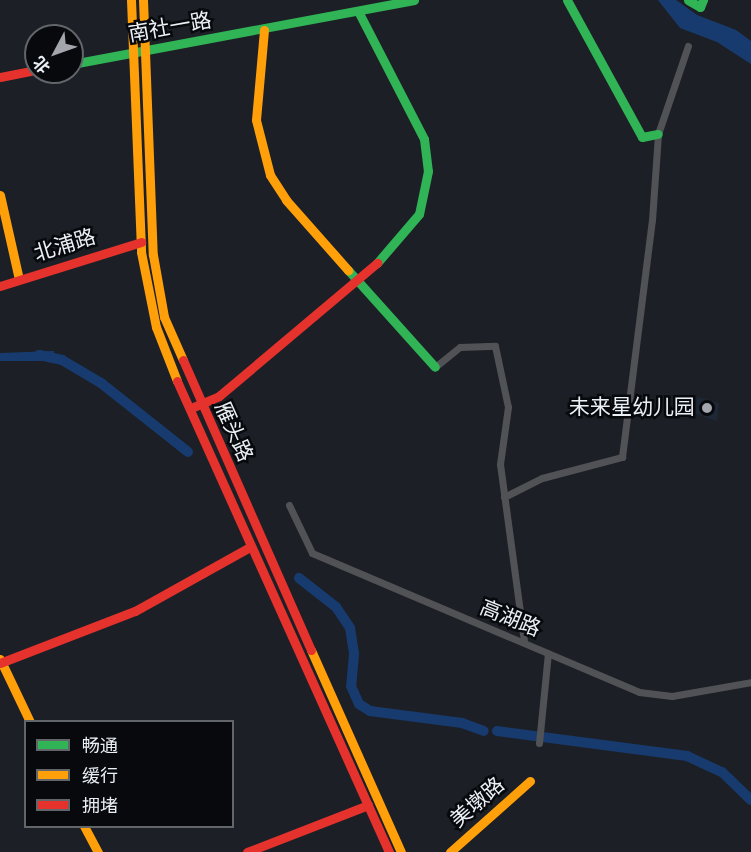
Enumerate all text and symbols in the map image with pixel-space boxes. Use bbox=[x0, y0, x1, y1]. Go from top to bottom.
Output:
street label: 南社一路 bbox=[126, 8, 214, 48]
north arrow bbox=[24, 24, 84, 84]
text: 北 bbox=[28, 51, 56, 78]
street label: 北浦路 bbox=[31, 225, 99, 267]
place label: 未来星幼儿园 bbox=[569, 395, 695, 421]
street label: 雁头路 bbox=[209, 398, 257, 466]
marker: 未来星幼儿园 bbox=[700, 401, 714, 415]
street label: 高湖路 bbox=[476, 596, 544, 642]
legend bbox=[24, 720, 234, 828]
text: 畅通 bbox=[82, 733, 118, 760]
text: 缓行 bbox=[82, 763, 118, 790]
street label: 美墩路 bbox=[446, 773, 510, 833]
text: 拥堵 bbox=[82, 793, 118, 820]

